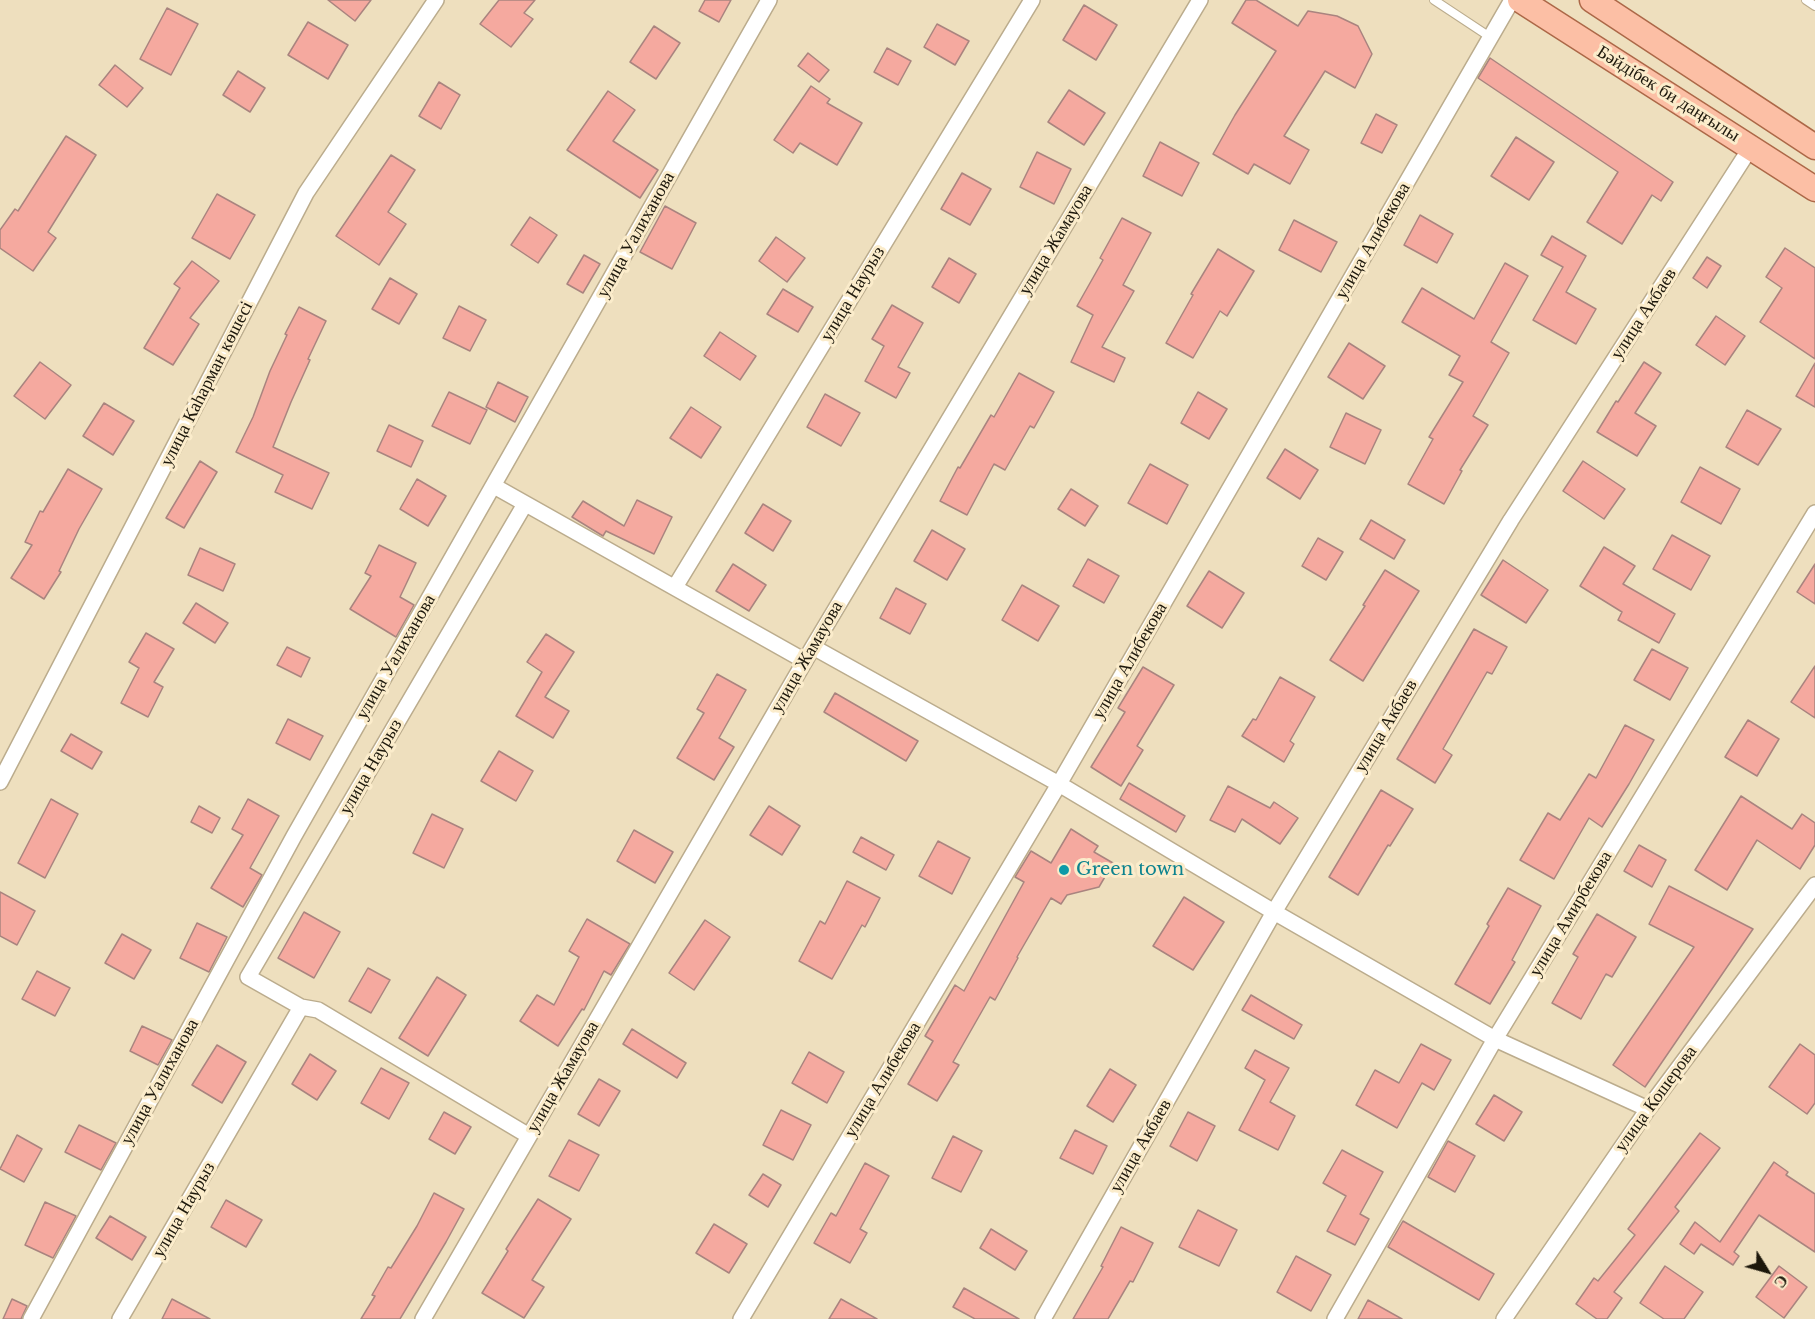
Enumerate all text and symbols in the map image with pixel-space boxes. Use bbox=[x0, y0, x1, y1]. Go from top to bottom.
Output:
street label: Бәйдібек би даңғылы bbox=[1593, 41, 1743, 147]
street label: улица Уалиханова bbox=[592, 168, 680, 302]
street label: улица Алибекова bbox=[1331, 179, 1415, 303]
street label: улица Жамауова bbox=[1014, 181, 1098, 299]
street label: улица Наурыз bbox=[816, 243, 890, 345]
street label: улица Акбаев bbox=[1606, 264, 1682, 364]
street label: улица Каһарман көшесі bbox=[156, 298, 258, 470]
street label: улица Уалиханова bbox=[351, 591, 441, 723]
street label: улица Жамауова bbox=[766, 597, 848, 717]
street label: улица Алибекова bbox=[1088, 599, 1172, 723]
street label: улица Акбаев bbox=[1350, 676, 1422, 776]
street label: улица Наурыз bbox=[335, 715, 407, 819]
street label: улица Амирбекова bbox=[1525, 847, 1617, 981]
place label: Green town bbox=[1076, 859, 1184, 881]
marker: Green town bbox=[1057, 863, 1071, 877]
street label: улица Уалиханова bbox=[116, 1015, 204, 1149]
street label: улица Жамауова bbox=[522, 1017, 604, 1137]
street label: улица Алибекова bbox=[840, 1018, 926, 1142]
street label: улица Кошерова bbox=[1610, 1042, 1702, 1156]
street label: улица Акбаев bbox=[1106, 1095, 1176, 1197]
street label: улица Наурыз bbox=[148, 1158, 220, 1262]
north arrow bbox=[1737, 1241, 1797, 1301]
text: С bbox=[1770, 1271, 1793, 1292]

